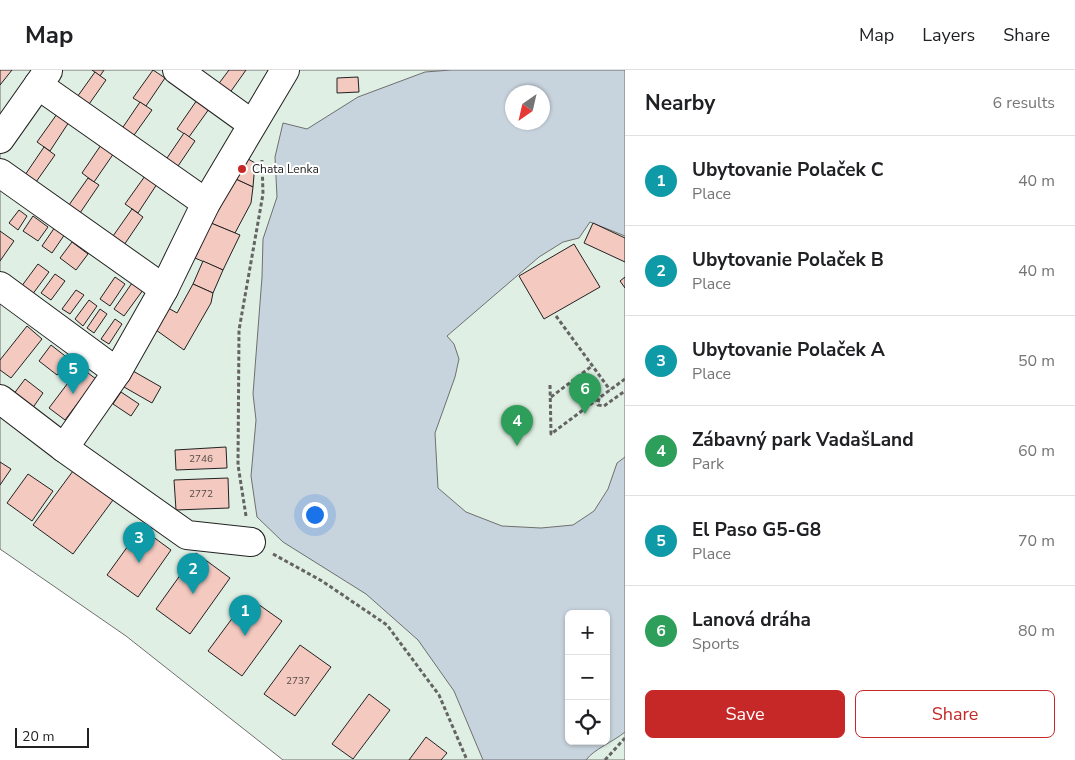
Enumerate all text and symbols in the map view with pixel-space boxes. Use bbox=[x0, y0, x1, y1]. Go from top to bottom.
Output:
text: Map bbox=[25, 19, 73, 51]
text: Map bbox=[859, 23, 894, 47]
text: Layers bbox=[922, 23, 975, 47]
text: Share bbox=[1003, 23, 1050, 47]
north arrow bbox=[505, 85, 550, 130]
text: Nearby bbox=[645, 89, 715, 117]
text: 6 results bbox=[993, 92, 1055, 114]
text: Ubytovanie Polaček C bbox=[692, 157, 884, 183]
place label: Chata Lenka bbox=[252, 161, 319, 177]
marker: Chata Lenka bbox=[236, 163, 248, 175]
text: 1 bbox=[656, 170, 666, 192]
text: 40 m bbox=[1018, 170, 1055, 192]
text: Place bbox=[692, 183, 731, 205]
text: Ubytovanie Polaček B bbox=[692, 247, 884, 273]
text: 2 bbox=[656, 260, 666, 282]
text: 40 m bbox=[1018, 260, 1055, 282]
text: Place bbox=[692, 273, 731, 295]
text: Ubytovanie Polaček A bbox=[692, 337, 885, 363]
text: 3 bbox=[656, 350, 666, 372]
text: 50 m bbox=[1018, 350, 1055, 372]
pin: 5 bbox=[57, 353, 89, 394]
text: Place bbox=[692, 363, 731, 385]
pin: 6 bbox=[569, 373, 601, 414]
pin: 4 bbox=[501, 405, 533, 446]
text: Zábavný park VadašLand bbox=[692, 427, 914, 453]
text: 4 bbox=[656, 440, 666, 462]
text: 60 m bbox=[1018, 440, 1055, 462]
house number: 2746 bbox=[189, 452, 213, 466]
text: Park bbox=[692, 453, 724, 475]
house number: 2772 bbox=[189, 487, 213, 501]
your location bbox=[302, 502, 328, 528]
text: El Paso G5-G8 bbox=[692, 517, 821, 543]
pin: 3 bbox=[123, 522, 155, 563]
text: 5 bbox=[656, 530, 666, 552]
text: 70 m bbox=[1018, 530, 1055, 552]
text: Place bbox=[692, 543, 731, 565]
pin: 2 bbox=[177, 553, 209, 594]
pin: 1 bbox=[229, 595, 261, 636]
text: Lanová dráha bbox=[692, 607, 811, 633]
map controls bbox=[565, 610, 610, 745]
button: + bbox=[565, 610, 610, 655]
text: 6 bbox=[656, 620, 666, 642]
text: 80 m bbox=[1018, 620, 1055, 642]
text: Sports bbox=[692, 633, 740, 655]
button: − bbox=[565, 655, 610, 700]
house number: 2737 bbox=[286, 674, 310, 688]
button: Save bbox=[645, 690, 845, 738]
button: Share bbox=[855, 690, 1055, 738]
button: locate bbox=[565, 700, 610, 745]
scale bar bbox=[15, 725, 89, 748]
text: 20 m bbox=[22, 727, 54, 746]

